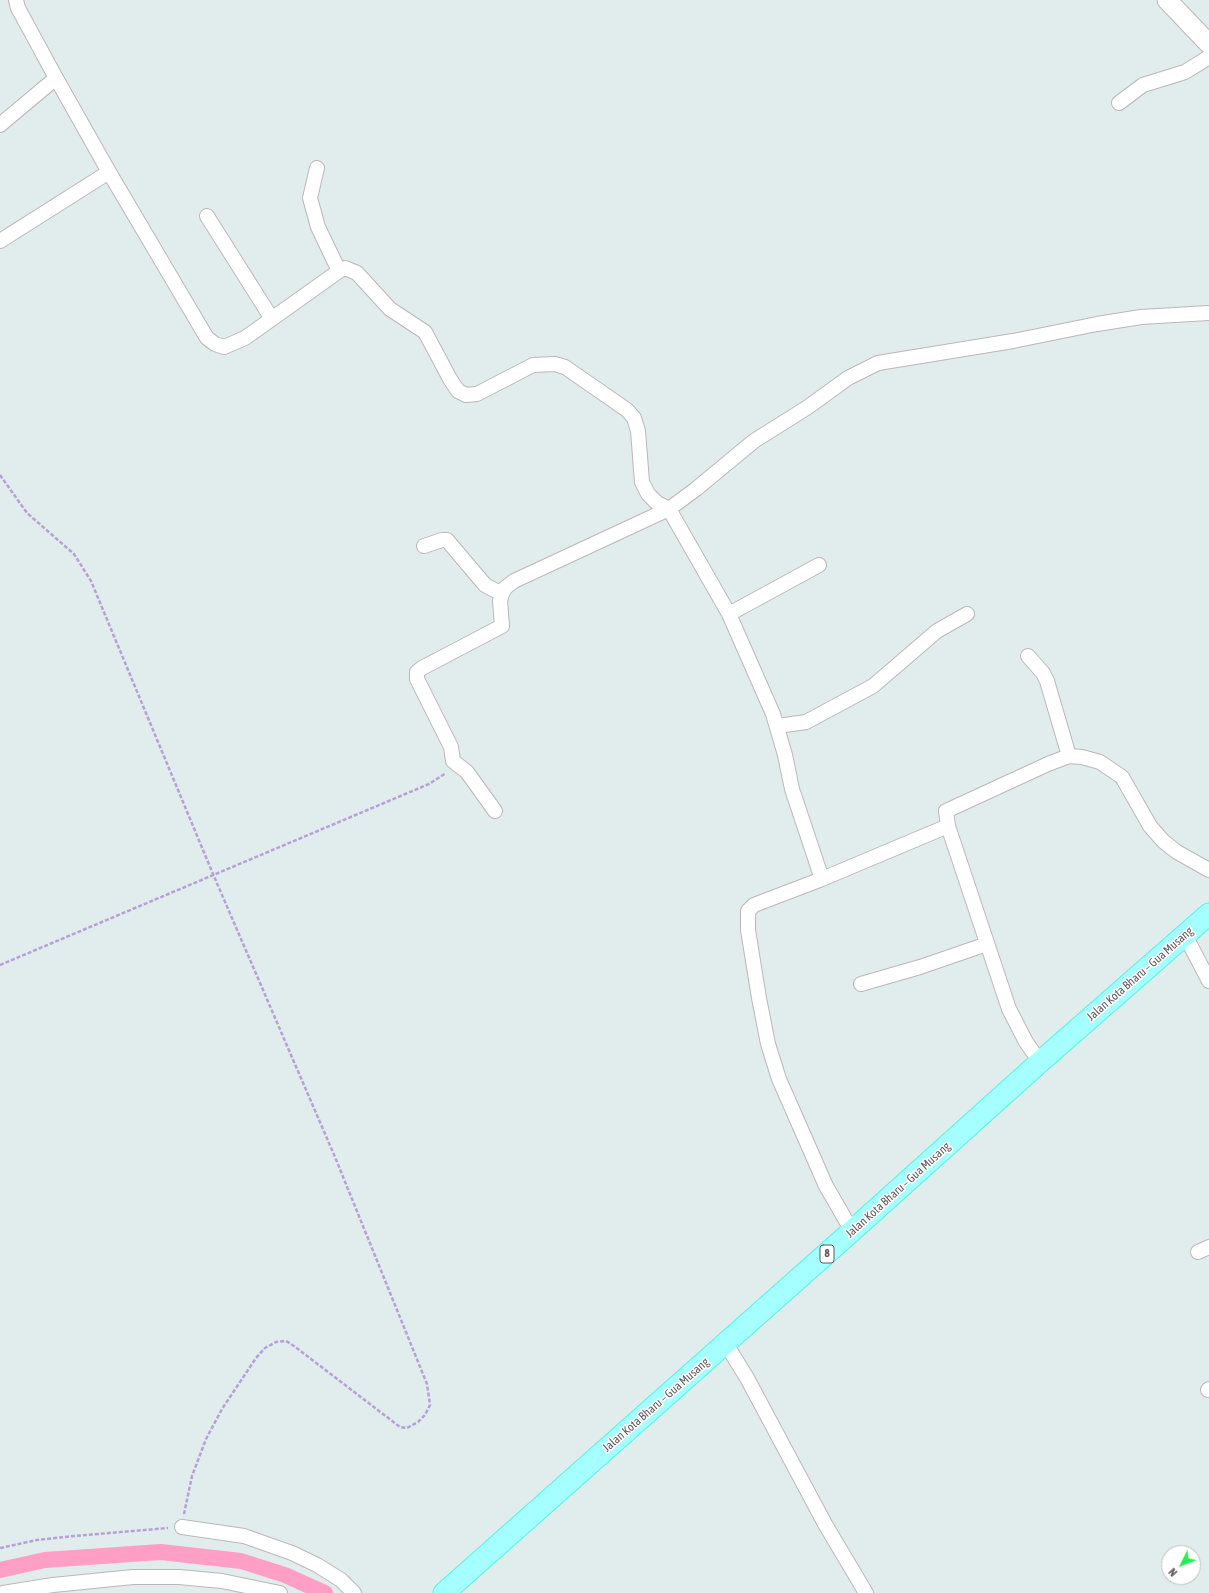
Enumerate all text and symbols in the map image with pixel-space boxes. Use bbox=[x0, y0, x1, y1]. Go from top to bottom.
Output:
street label: Jalan Kota Bharu – Gua Musang bbox=[1084, 924, 1196, 1024]
street label: Jalan Kota Bharu – Gua Musang bbox=[843, 1139, 953, 1241]
road number: 8 bbox=[820, 1245, 834, 1263]
street label: Jalan Kota Bharu – Gua Musang bbox=[600, 1355, 712, 1455]
north arrow bbox=[1161, 1545, 1201, 1585]
text: N bbox=[1166, 1566, 1179, 1579]

